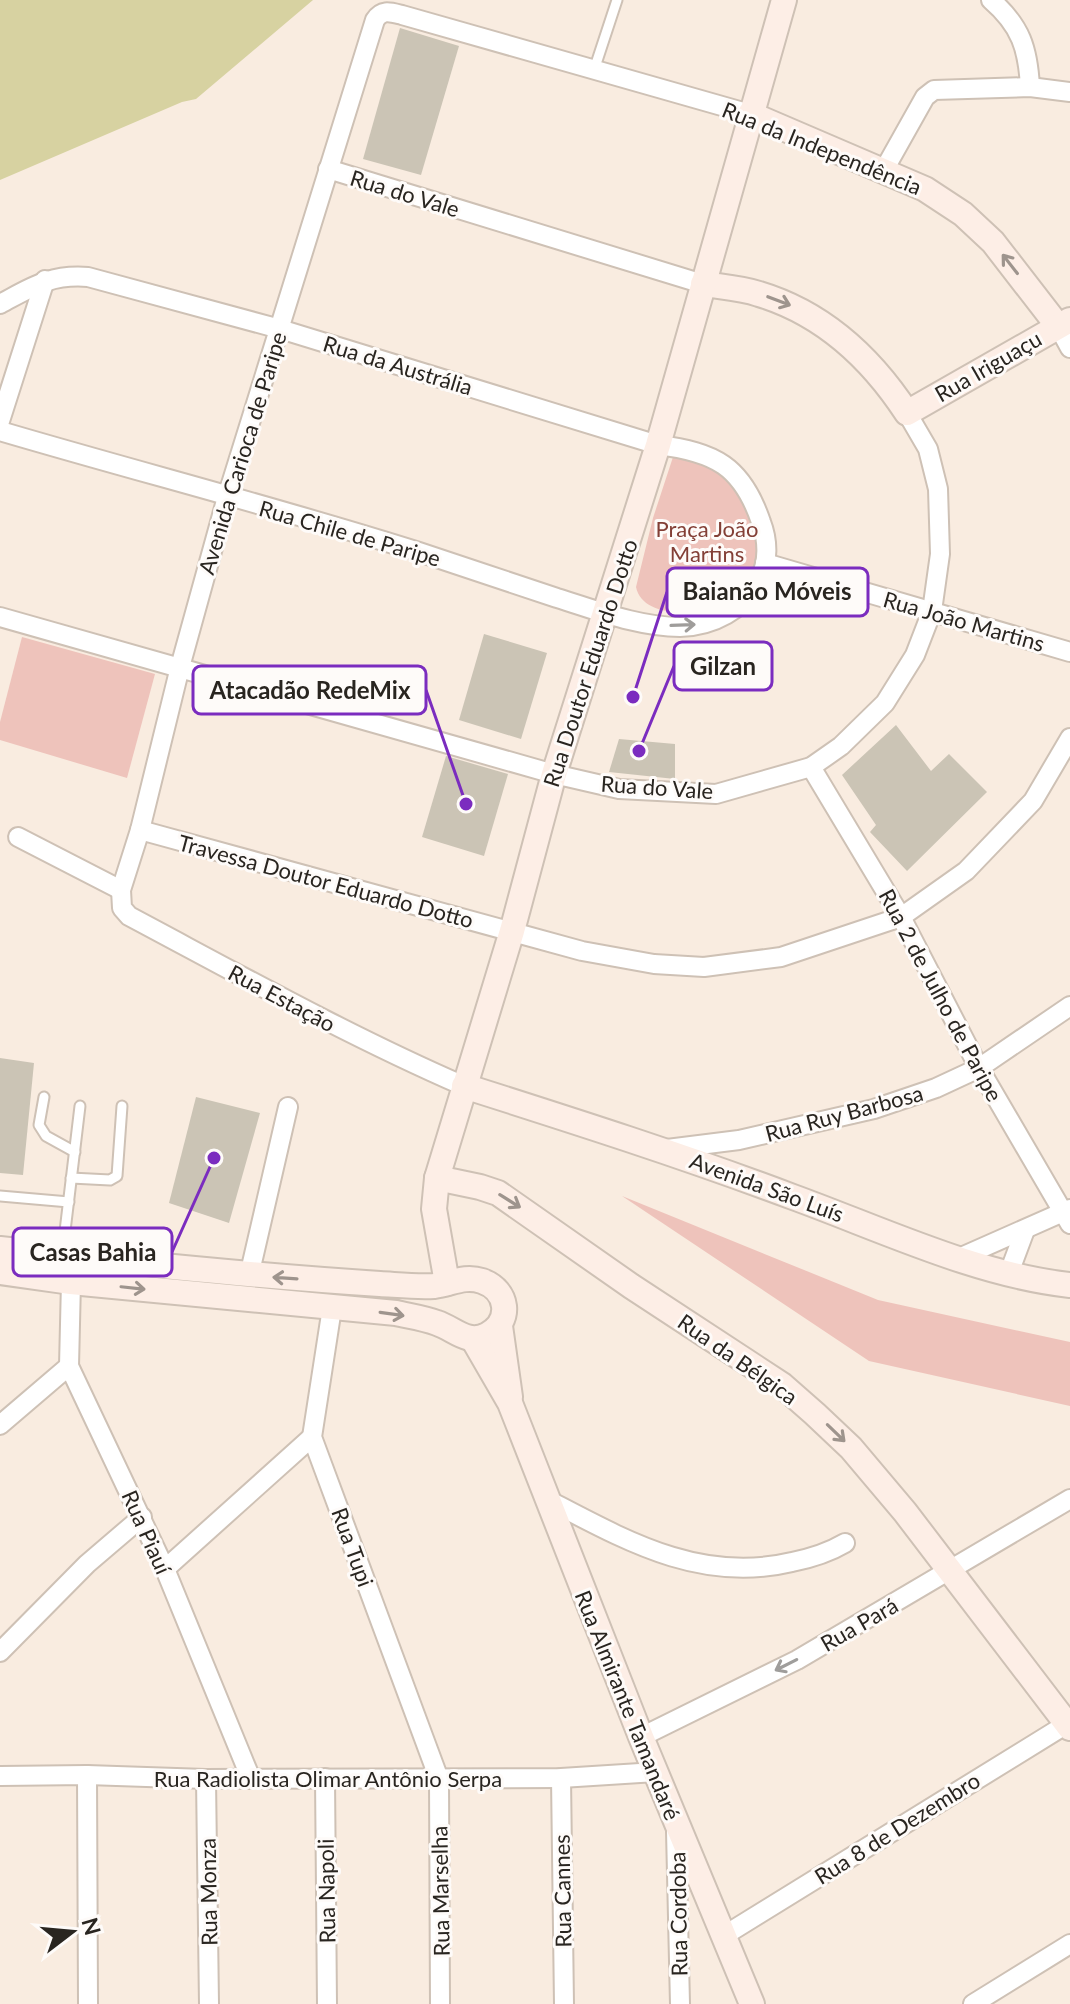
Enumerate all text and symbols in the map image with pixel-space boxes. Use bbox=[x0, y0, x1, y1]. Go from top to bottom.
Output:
street label: Rua da Independência bbox=[718, 96, 926, 200]
street label: Rua do Vale bbox=[347, 164, 463, 222]
one-way arrow bbox=[1002, 254, 1019, 275]
one-way arrow bbox=[766, 295, 791, 309]
street label: Rua Iriguaçu bbox=[930, 325, 1046, 407]
street label: Avenida Carioca de Paripe bbox=[192, 328, 292, 578]
street label: Rua da Austrália bbox=[320, 329, 476, 401]
street label: Rua Chile de Paripe bbox=[256, 494, 444, 572]
park label: Praça João Martins bbox=[656, 515, 759, 567]
street label: Rua Doutor Eduardo Dotto bbox=[537, 536, 643, 790]
callout: Baianão Móveis bbox=[667, 568, 868, 616]
text: Baianão Móveis bbox=[683, 576, 851, 605]
street label: Rua João Martins bbox=[880, 585, 1048, 657]
one-way arrow bbox=[669, 617, 695, 632]
callout: Gilzan bbox=[674, 642, 772, 690]
text: Gilzan bbox=[690, 651, 756, 680]
callout: Atacadão RedeMix bbox=[193, 666, 426, 714]
text: Atacadão RedeMix bbox=[209, 675, 411, 704]
street label: Rua do Vale bbox=[600, 770, 714, 804]
street label: Travessa Doutor Eduardo Dotto bbox=[176, 829, 476, 933]
street label: Rua 2 de Julho de Paripe bbox=[873, 884, 1009, 1106]
street label: Rua Estação bbox=[224, 959, 340, 1037]
street label: Rua Ruy Barbosa bbox=[762, 1079, 926, 1147]
street label: Avenida São Luís bbox=[686, 1147, 848, 1227]
one-way arrow bbox=[498, 1194, 521, 1210]
callout: Casas Bahia bbox=[13, 1228, 172, 1276]
text: Casas Bahia bbox=[30, 1237, 156, 1266]
one-way arrow bbox=[272, 1270, 299, 1285]
one-way arrow bbox=[119, 1281, 146, 1296]
one-way arrow bbox=[379, 1307, 404, 1322]
street label: Rua da Bélgica bbox=[673, 1308, 803, 1410]
one-way arrow bbox=[825, 1423, 845, 1442]
street label: Rua Piauí bbox=[117, 1486, 178, 1579]
street label: Rua Tupi bbox=[326, 1504, 380, 1590]
street label: Rua Almirante Tamandaré bbox=[570, 1586, 686, 1824]
street label: Rua Pará bbox=[816, 1591, 902, 1657]
one-way arrow bbox=[774, 1658, 798, 1674]
street label: Rua Radiolista Olimar Antônio Serpa bbox=[154, 1765, 502, 1792]
street label: Rua 8 de Dezembro bbox=[809, 1766, 985, 1890]
street label: Rua Marselha bbox=[425, 1825, 455, 1957]
street label: Rua Cannes bbox=[548, 1834, 576, 1948]
street label: Rua Monza bbox=[194, 1838, 222, 1946]
street label: Rua Napoli bbox=[312, 1838, 340, 1944]
street label: Rua Cordoba bbox=[663, 1851, 693, 1977]
north arrow bbox=[32, 1892, 112, 1972]
text: N bbox=[76, 1914, 107, 1938]

